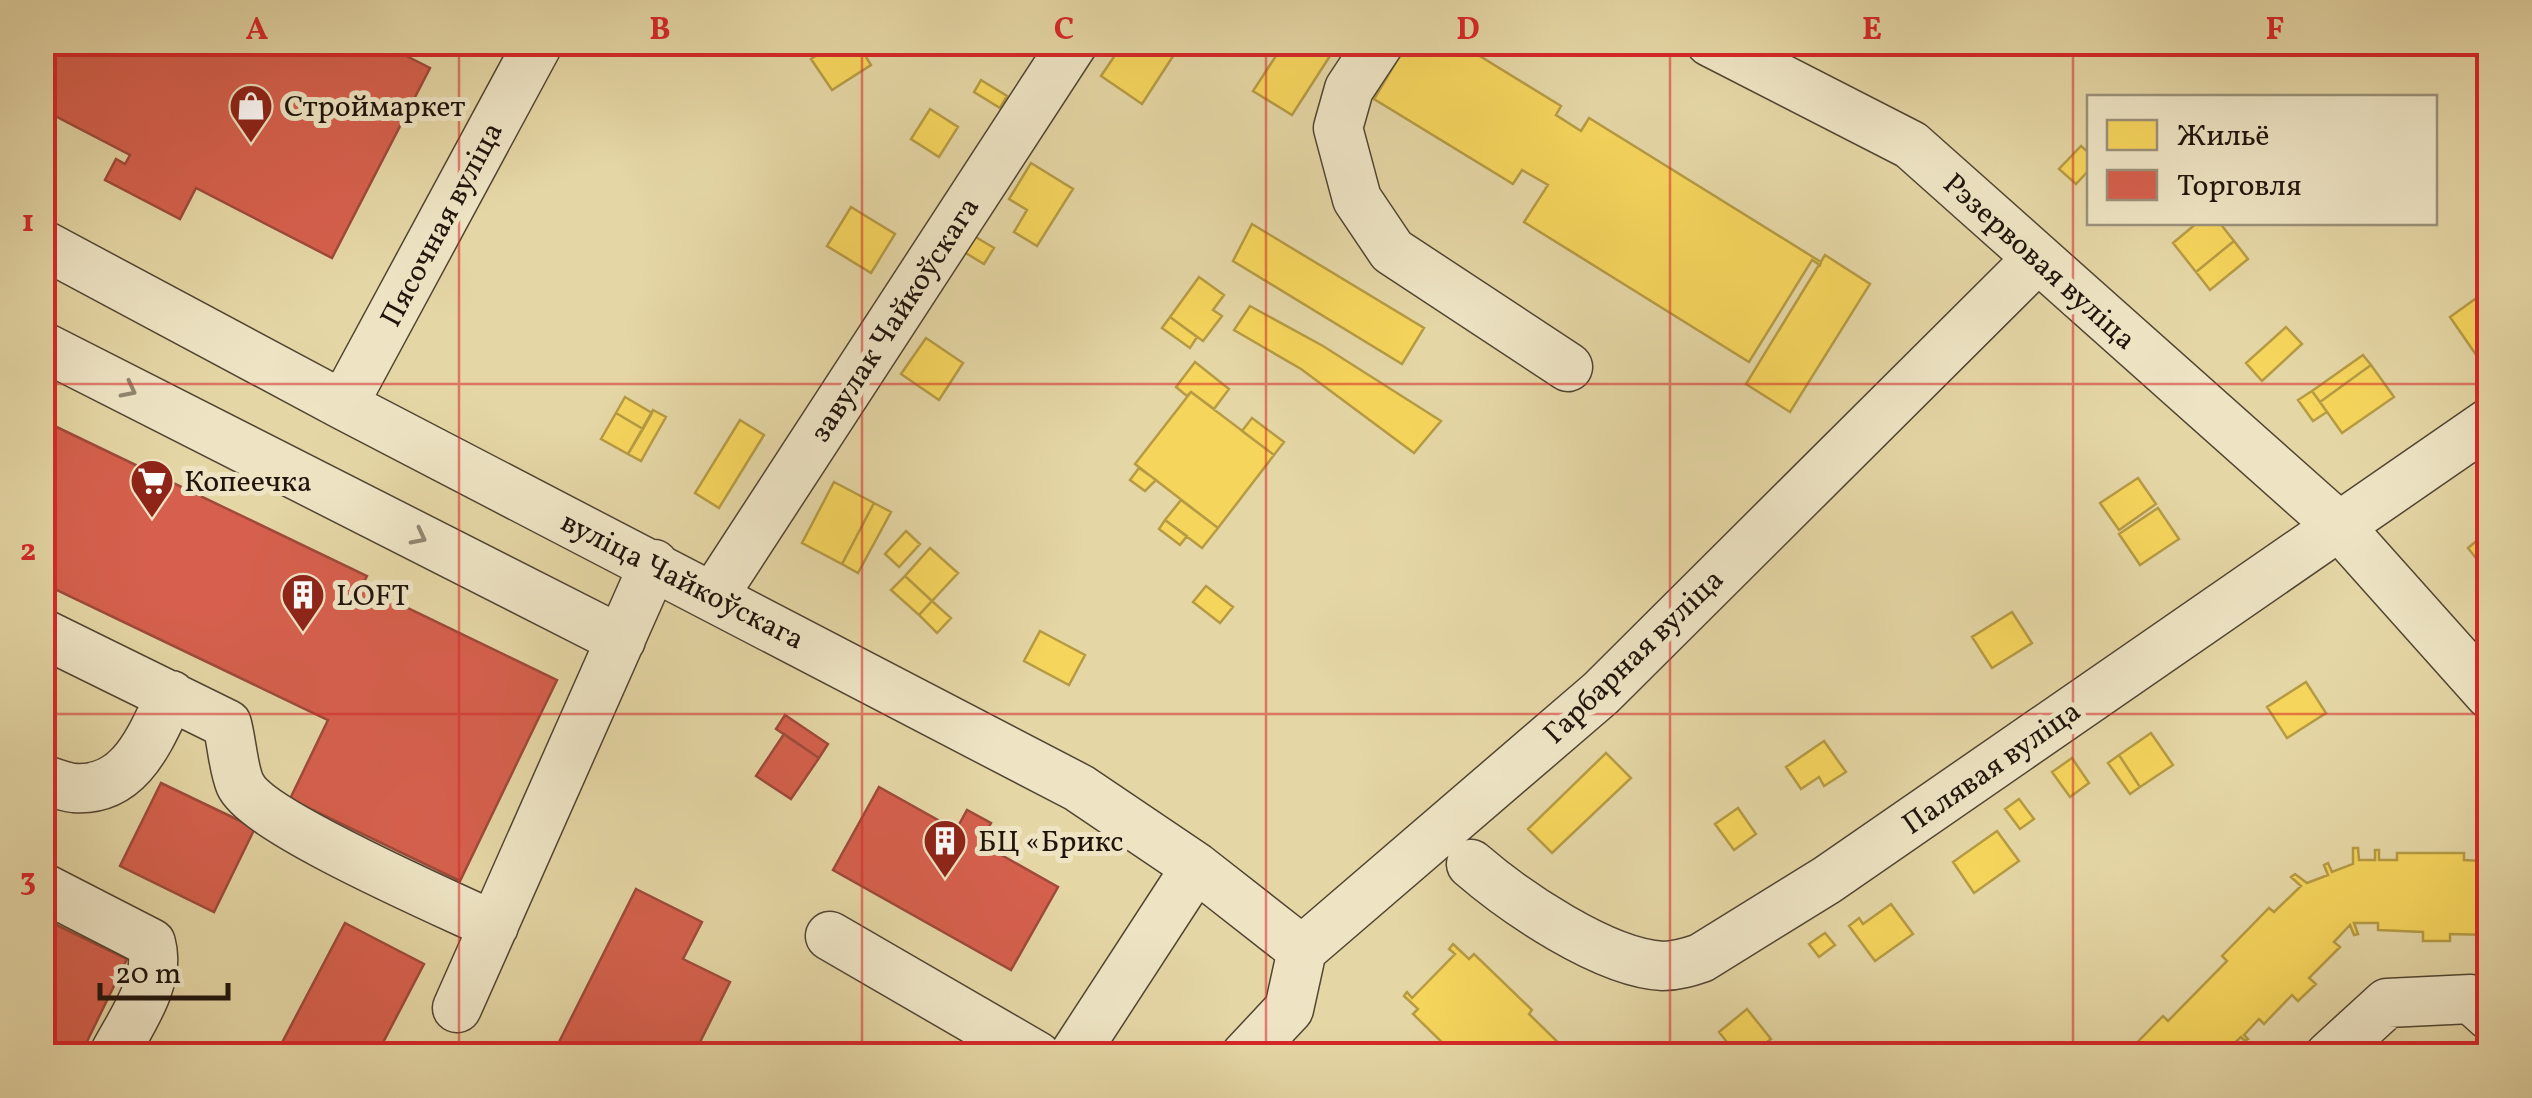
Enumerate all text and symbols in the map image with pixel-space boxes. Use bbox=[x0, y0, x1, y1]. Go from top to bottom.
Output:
text: A bbox=[246, 9, 269, 53]
text: B bbox=[649, 9, 671, 53]
text: C bbox=[1054, 9, 1074, 53]
text: D bbox=[1456, 9, 1480, 53]
text: E bbox=[1862, 9, 1882, 53]
text: F bbox=[2266, 9, 2285, 53]
shop icon: Строймаркет bbox=[228, 83, 274, 144]
place label: Строймаркет bbox=[284, 87, 465, 129]
legend bbox=[2087, 95, 2437, 225]
street label: Пясочная вуліца bbox=[371, 115, 514, 335]
text: Жильё bbox=[2177, 116, 2270, 158]
street label: Рэзервовая вуліца bbox=[1933, 164, 2144, 361]
text: Торговля bbox=[2177, 166, 2302, 208]
street label: завулак Чайкоўскага bbox=[801, 189, 991, 451]
text: 1 bbox=[22, 201, 34, 245]
one-way arrow bbox=[119, 378, 137, 397]
supermarket icon: Копеечка bbox=[129, 458, 175, 519]
place label: Копеечка bbox=[184, 462, 312, 504]
street label: вуліца Чайкоўскага bbox=[553, 502, 811, 661]
one-way arrow bbox=[409, 525, 427, 545]
text: 2 bbox=[20, 530, 36, 574]
street label: Гарбарная вуліца bbox=[1535, 560, 1734, 755]
building icon: LOFT bbox=[280, 572, 326, 633]
place label: LOFT bbox=[336, 576, 409, 618]
street label: Палявая вуліца bbox=[1894, 691, 2090, 846]
building icon: БЦ «Брикс bbox=[922, 818, 968, 879]
place label: БЦ «Брикс bbox=[978, 822, 1124, 864]
text: 3 bbox=[20, 860, 36, 904]
scale bar bbox=[100, 938, 228, 1000]
text: 20 m bbox=[115, 954, 181, 996]

